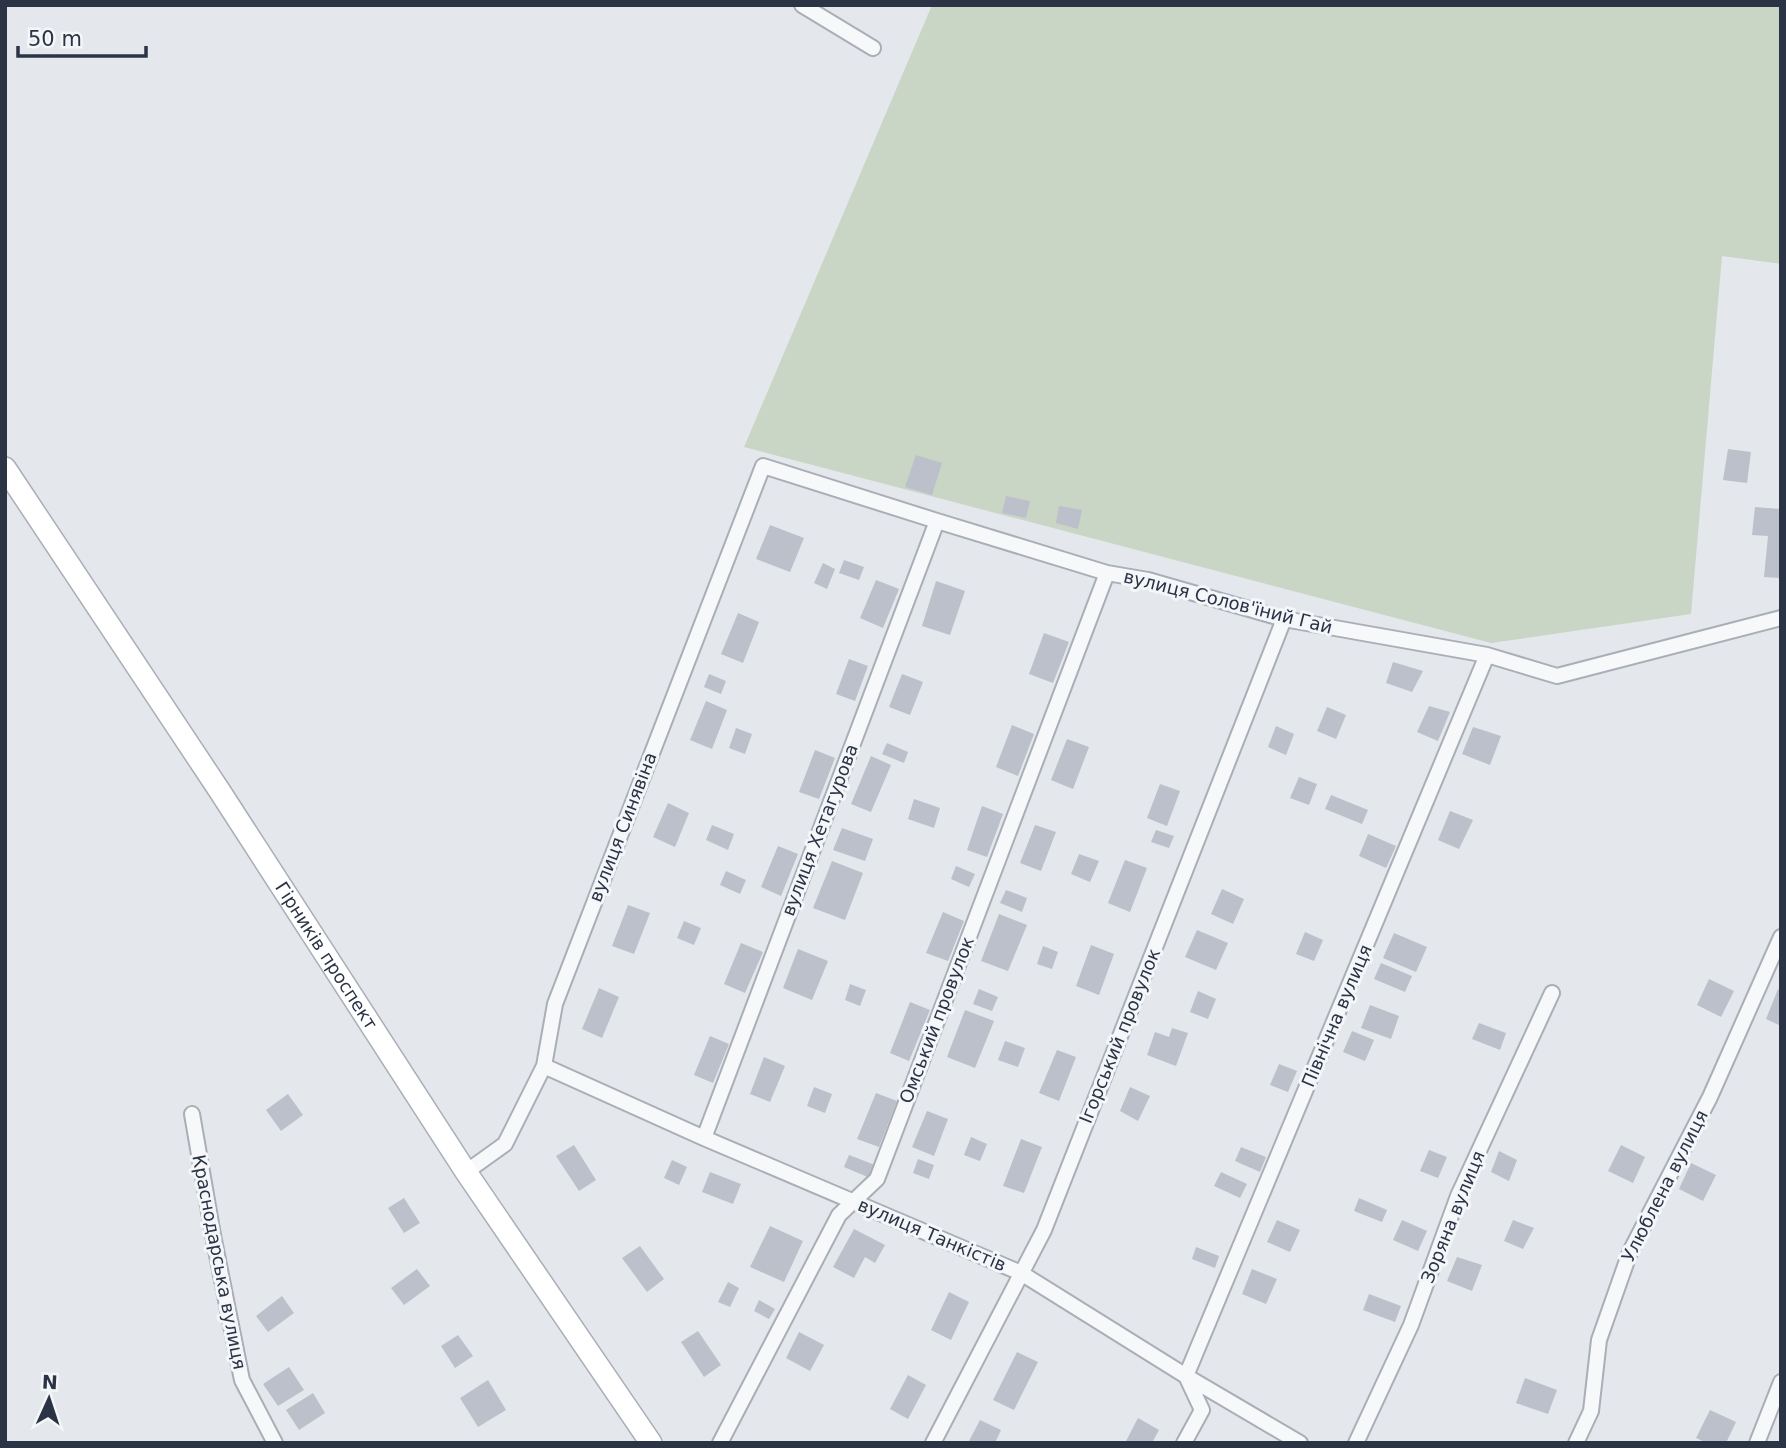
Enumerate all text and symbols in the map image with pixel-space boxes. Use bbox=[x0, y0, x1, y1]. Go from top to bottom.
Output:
scale bar bbox=[18, 14, 145, 58]
text: 50 m bbox=[28, 27, 82, 51]
street label: вулиця Солов'їний Гай bbox=[1122, 565, 1335, 638]
street label: вулиця Хетагурова bbox=[777, 741, 862, 919]
street label: вулиця Синявіна bbox=[584, 749, 661, 905]
street label: Гірників проспект bbox=[271, 878, 382, 1033]
street label: Омський провулок bbox=[895, 933, 978, 1106]
street label: Північна вулиця bbox=[1297, 941, 1376, 1090]
street label: Ігорський провулок bbox=[1075, 945, 1164, 1126]
street label: Улюблена вулиця bbox=[1617, 1106, 1712, 1265]
street label: Зоряна вулиця bbox=[1416, 1148, 1489, 1286]
street label: Краснодарська вулиця bbox=[188, 1153, 251, 1371]
street label: вулиця Танкістів bbox=[855, 1194, 1009, 1275]
north arrow bbox=[14, 1364, 84, 1434]
text: N bbox=[41, 1371, 58, 1393]

